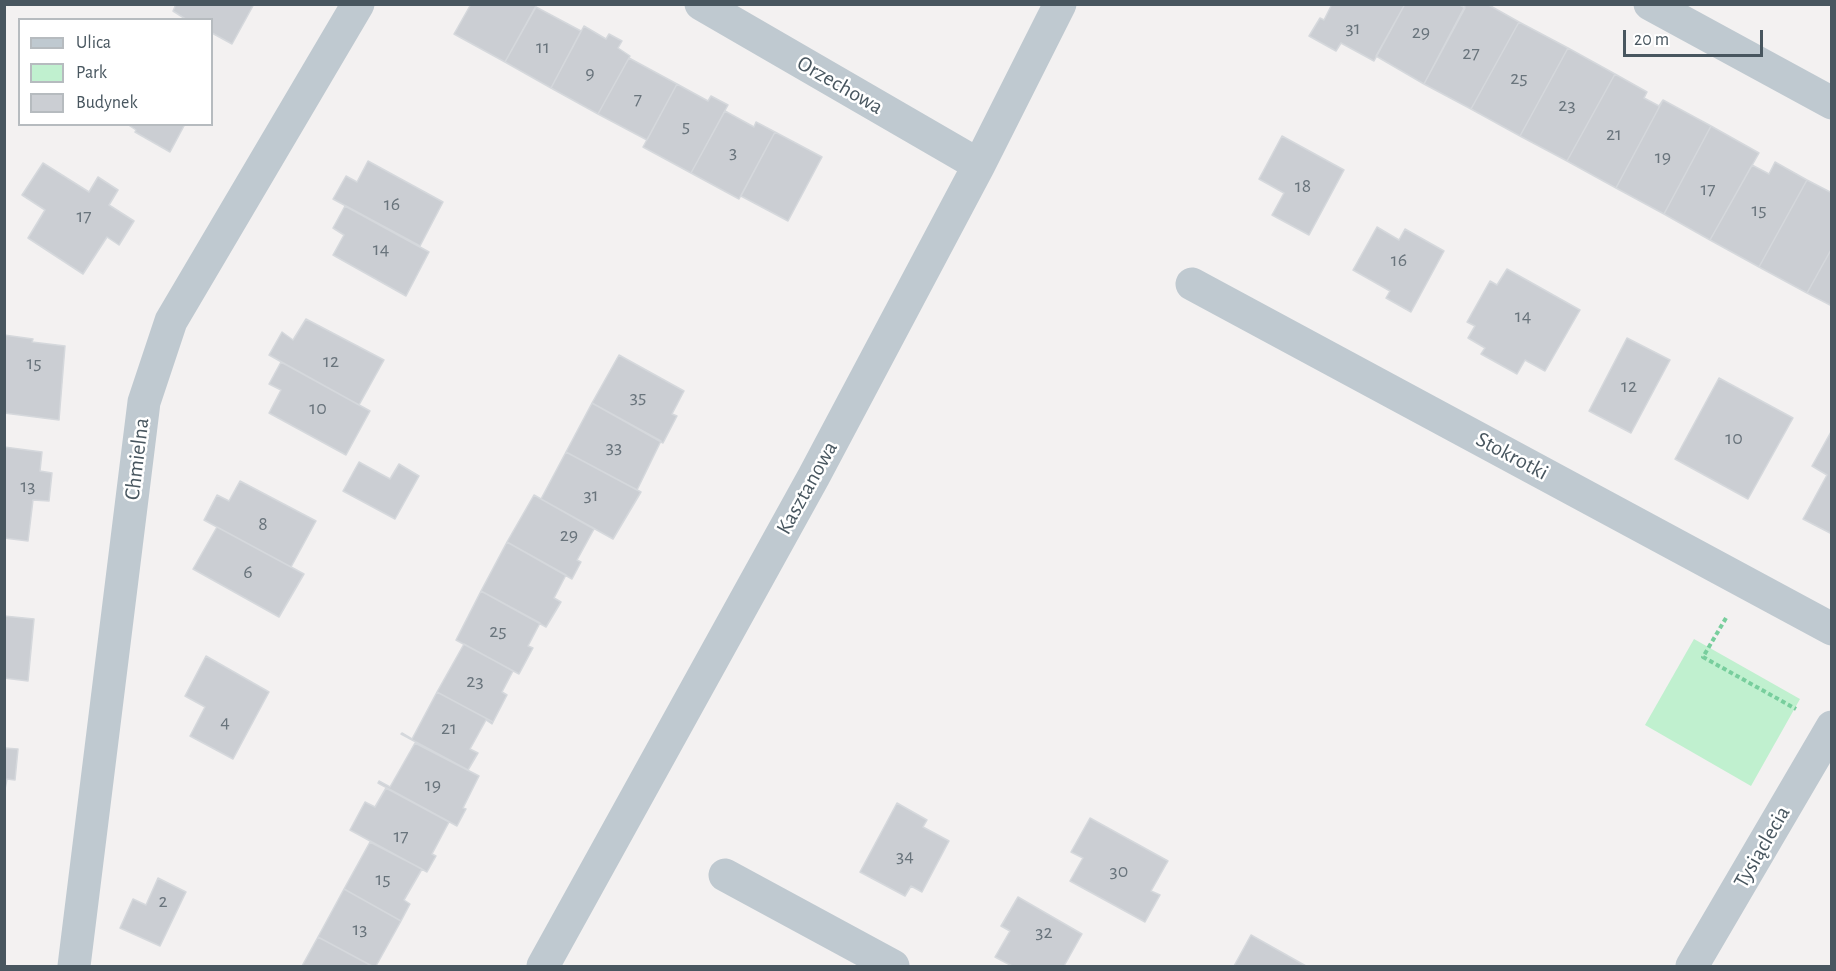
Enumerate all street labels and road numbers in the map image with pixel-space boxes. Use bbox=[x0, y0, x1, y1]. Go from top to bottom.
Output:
street label: Orzechowa bbox=[792, 50, 888, 120]
street label: Chmielna bbox=[119, 416, 155, 502]
street label: Stokrotki bbox=[1471, 426, 1553, 486]
street label: Kasztanowa bbox=[771, 437, 843, 539]
street label: Tysiąclecia bbox=[1728, 801, 1796, 893]

